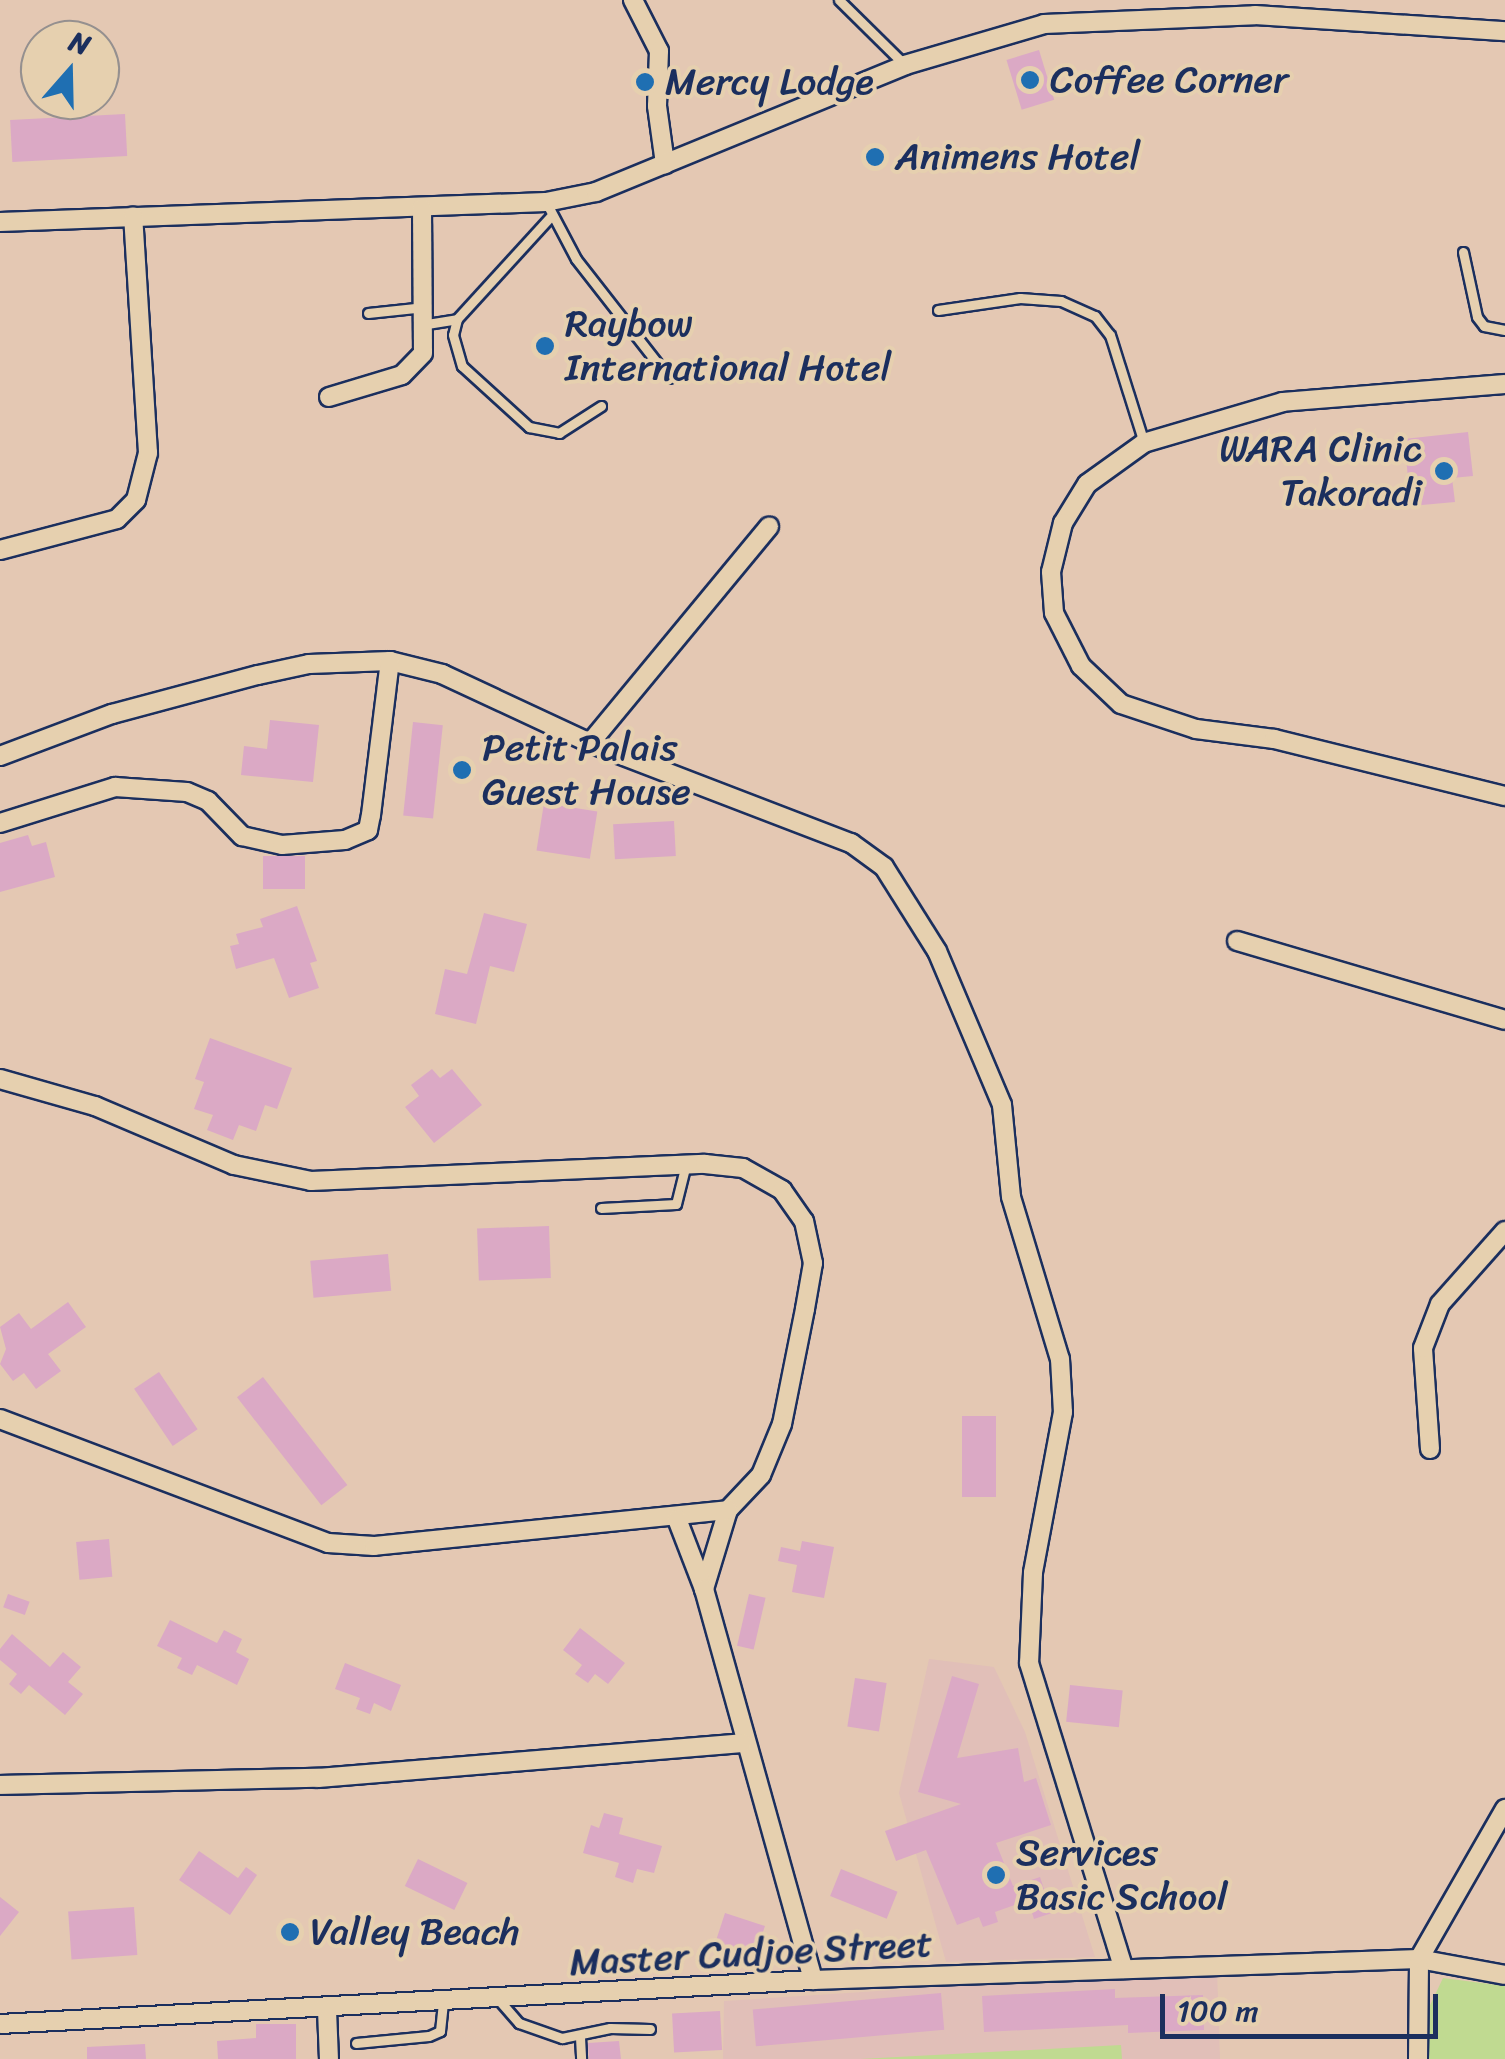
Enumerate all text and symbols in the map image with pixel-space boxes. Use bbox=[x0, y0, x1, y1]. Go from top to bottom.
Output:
text: N bbox=[62, 17, 97, 70]
north arrow bbox=[20, 20, 120, 120]
place label: Coffee Corner bbox=[1050, 57, 1289, 103]
place label: Mercy Lodge bbox=[665, 59, 875, 105]
marker: Coffee Corner bbox=[1019, 69, 1041, 91]
marker: Mercy Lodge bbox=[634, 71, 656, 93]
place label: Animens Hotel bbox=[895, 134, 1141, 180]
marker: Animens Hotel bbox=[864, 146, 886, 168]
place label: Raybow International Hotel bbox=[565, 301, 892, 390]
marker: Raybow International Hotel bbox=[534, 335, 556, 357]
place label: WARA Clinic Takoradi bbox=[1218, 426, 1422, 516]
marker: WARA Clinic Takoradi bbox=[1431, 458, 1457, 484]
place label: Petit Palais Guest House bbox=[482, 725, 692, 814]
marker: Petit Palais Guest House bbox=[451, 759, 473, 781]
place label: Services Basic School bbox=[1016, 1830, 1228, 1920]
marker: Services Basic School bbox=[985, 1864, 1007, 1886]
place label: Valley Beach bbox=[310, 1909, 521, 1955]
marker: Valley Beach bbox=[279, 1921, 301, 1943]
street label: Master Cudjoe Street bbox=[568, 1921, 934, 1985]
scale bar bbox=[1165, 1974, 1442, 2036]
text: 100 m bbox=[1177, 1984, 1259, 2038]

